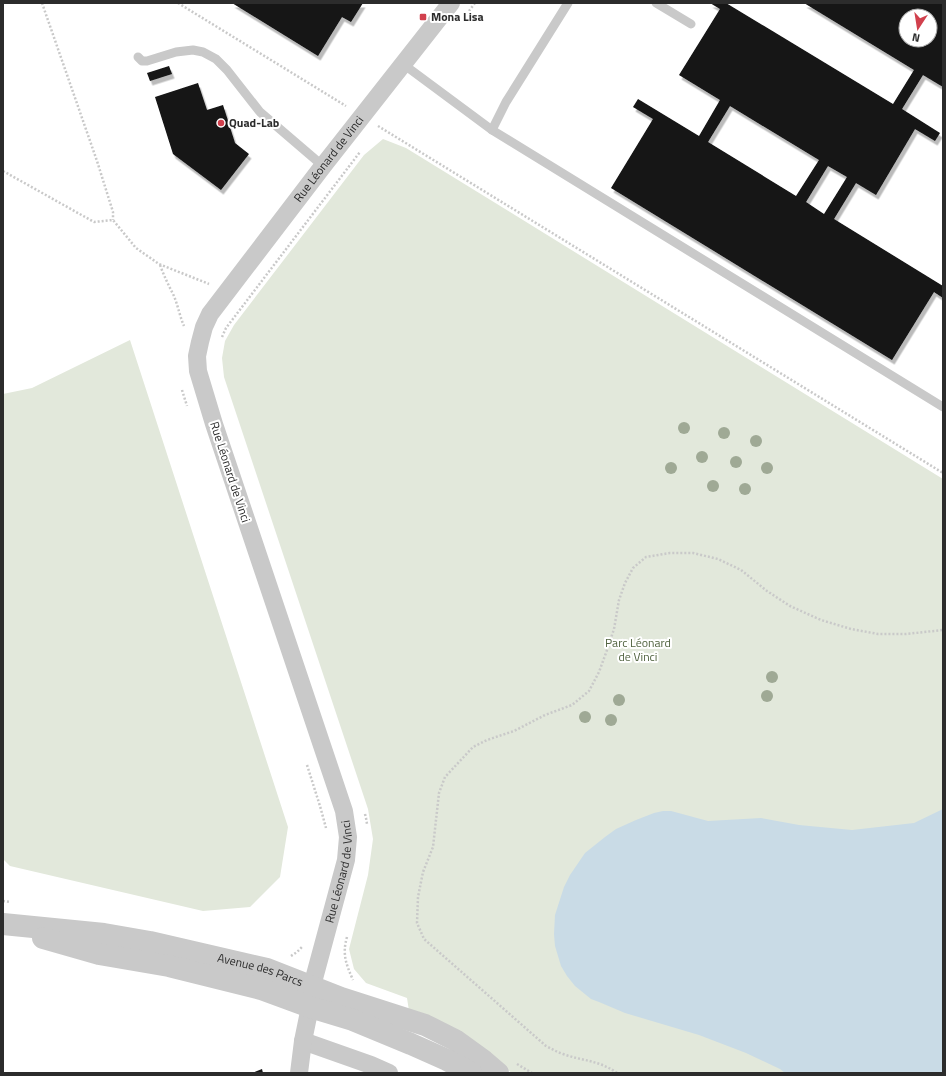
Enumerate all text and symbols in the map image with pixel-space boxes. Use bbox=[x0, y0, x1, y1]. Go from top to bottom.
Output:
place label: Mona Lisa bbox=[431, 7, 484, 26]
north arrow bbox=[898, 8, 938, 48]
marker: Mona Lisa bbox=[418, 12, 428, 22]
text: N bbox=[911, 29, 921, 46]
street label: Rue Léonard de Vinci bbox=[289, 111, 368, 206]
place label: Quad-Lab bbox=[229, 113, 280, 132]
marker: Quad-Lab bbox=[216, 118, 226, 128]
street label: Rue Léonard de Vinci bbox=[205, 419, 256, 525]
park label: Parc Léonard de Vinci bbox=[605, 633, 671, 666]
street label: Rue Léonard de Vinci bbox=[319, 819, 357, 925]
street label: Avenue des Parcs bbox=[216, 948, 307, 991]

